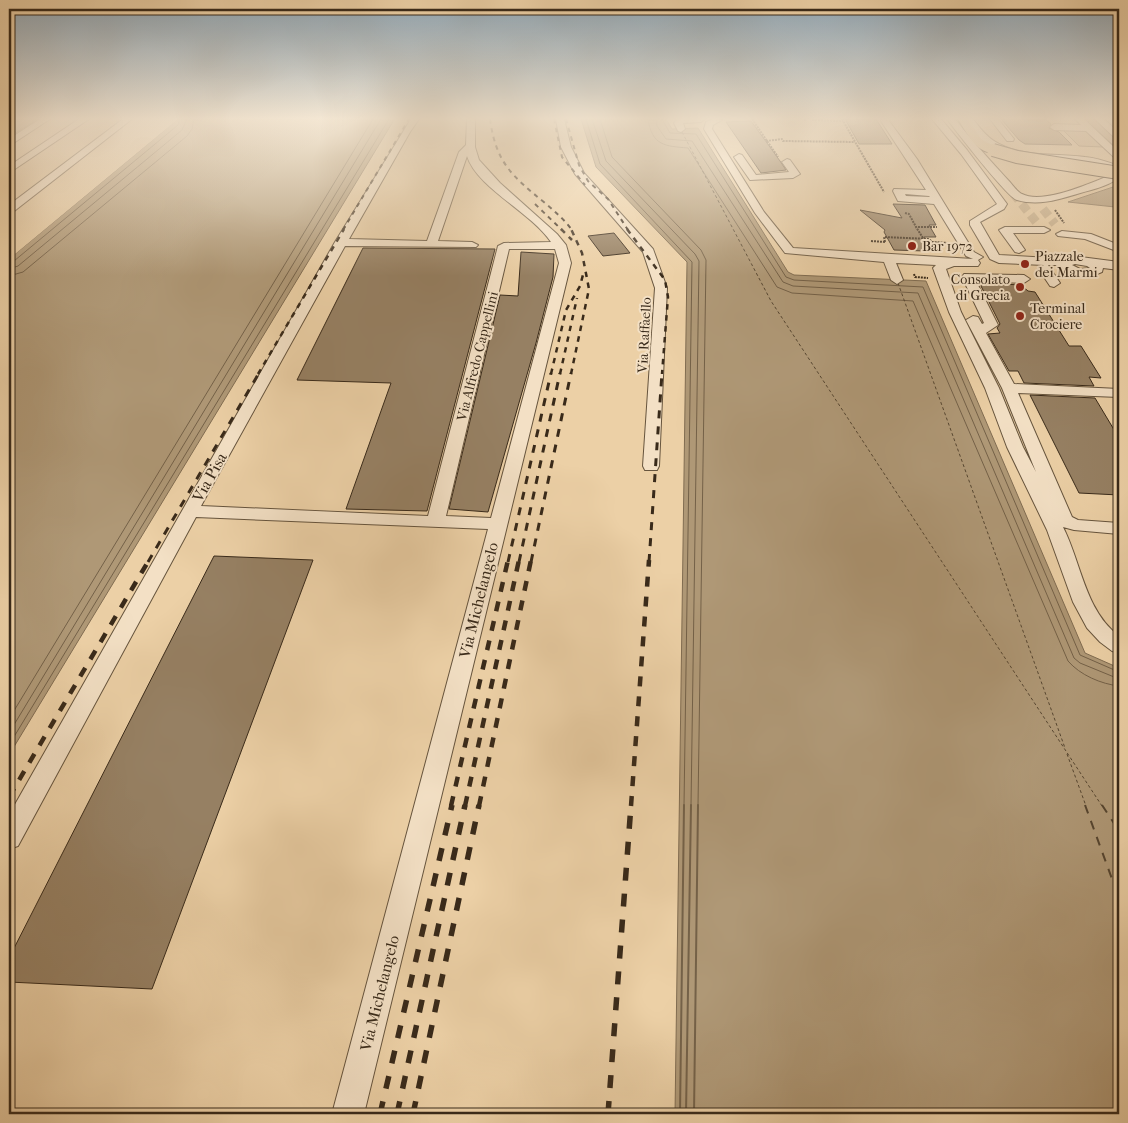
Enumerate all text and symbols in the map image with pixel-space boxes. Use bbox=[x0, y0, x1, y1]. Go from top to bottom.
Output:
place label: Bar 1972 bbox=[922, 238, 973, 255]
marker: Bar 1972 bbox=[906, 240, 918, 252]
place label: Piazzale dei Marmi bbox=[1035, 248, 1098, 281]
marker: Piazzale dei Marmi bbox=[1019, 258, 1031, 270]
place label: Consolato di Grecia bbox=[951, 271, 1011, 304]
marker: Consolato di Grecia bbox=[1014, 281, 1026, 293]
street label: Via Alfredo Cappellini bbox=[453, 290, 502, 424]
street label: Via Raffaello bbox=[634, 297, 655, 374]
place label: Terminal Crociere bbox=[1030, 300, 1086, 333]
marker: Terminal Crociere bbox=[1014, 310, 1026, 322]
street label: Via Pisa bbox=[188, 449, 231, 506]
street label: Via Michelangelo bbox=[455, 540, 502, 661]
street label: Via Michelangelo bbox=[356, 933, 403, 1054]

